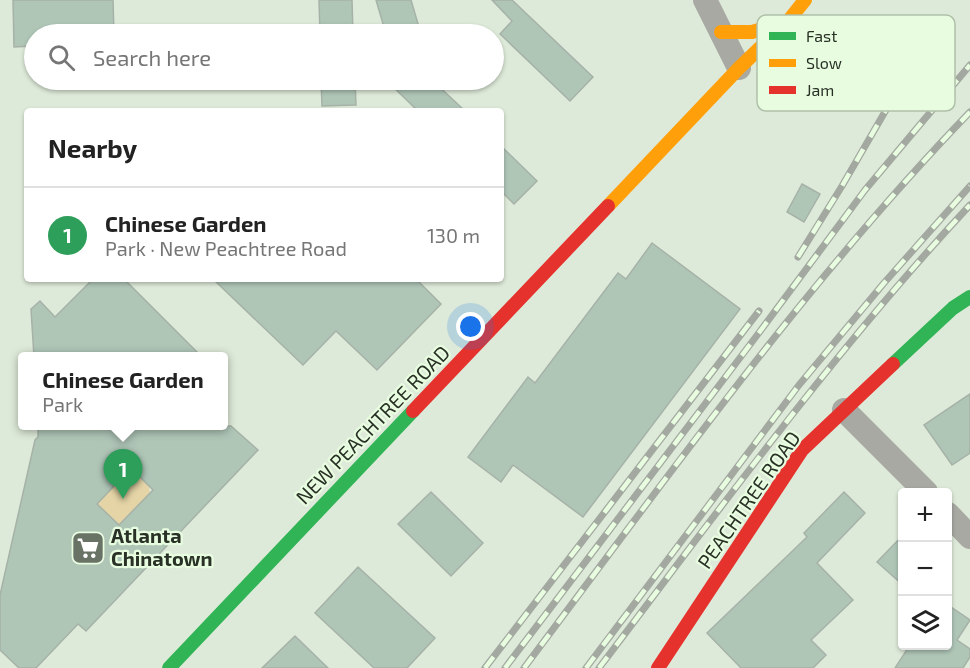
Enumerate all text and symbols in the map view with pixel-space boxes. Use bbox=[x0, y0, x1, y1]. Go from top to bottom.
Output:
legend bbox=[757, 15, 955, 111]
search box bbox=[24, 24, 504, 90]
text: Fast bbox=[806, 26, 837, 45]
icon: search bbox=[45, 41, 78, 74]
text: Search here bbox=[93, 44, 211, 70]
text: Slow bbox=[806, 53, 842, 72]
text: Jam bbox=[806, 80, 834, 99]
text: Nearby bbox=[48, 132, 137, 163]
text: Chinese Garden bbox=[105, 210, 267, 236]
text: 1 bbox=[63, 223, 72, 247]
text: 130 m bbox=[427, 223, 480, 247]
text: Park · New Peachtree Road bbox=[105, 236, 347, 260]
your location bbox=[456, 312, 485, 341]
street label: NEW PEACHTREE ROAD bbox=[290, 340, 454, 508]
popup bbox=[18, 352, 228, 430]
text: Chinese Garden bbox=[42, 366, 204, 392]
text: Park bbox=[42, 392, 83, 416]
street label: PEACHTREE ROAD bbox=[692, 426, 805, 573]
pin: 1 bbox=[104, 450, 142, 499]
map controls bbox=[898, 488, 952, 650]
button: + bbox=[898, 488, 952, 542]
place label: Atlanta Chinatown bbox=[111, 523, 213, 570]
supermarket icon: Atlanta Chinatown bbox=[70, 530, 106, 566]
button: − bbox=[898, 542, 952, 596]
button: layers bbox=[898, 596, 952, 650]

